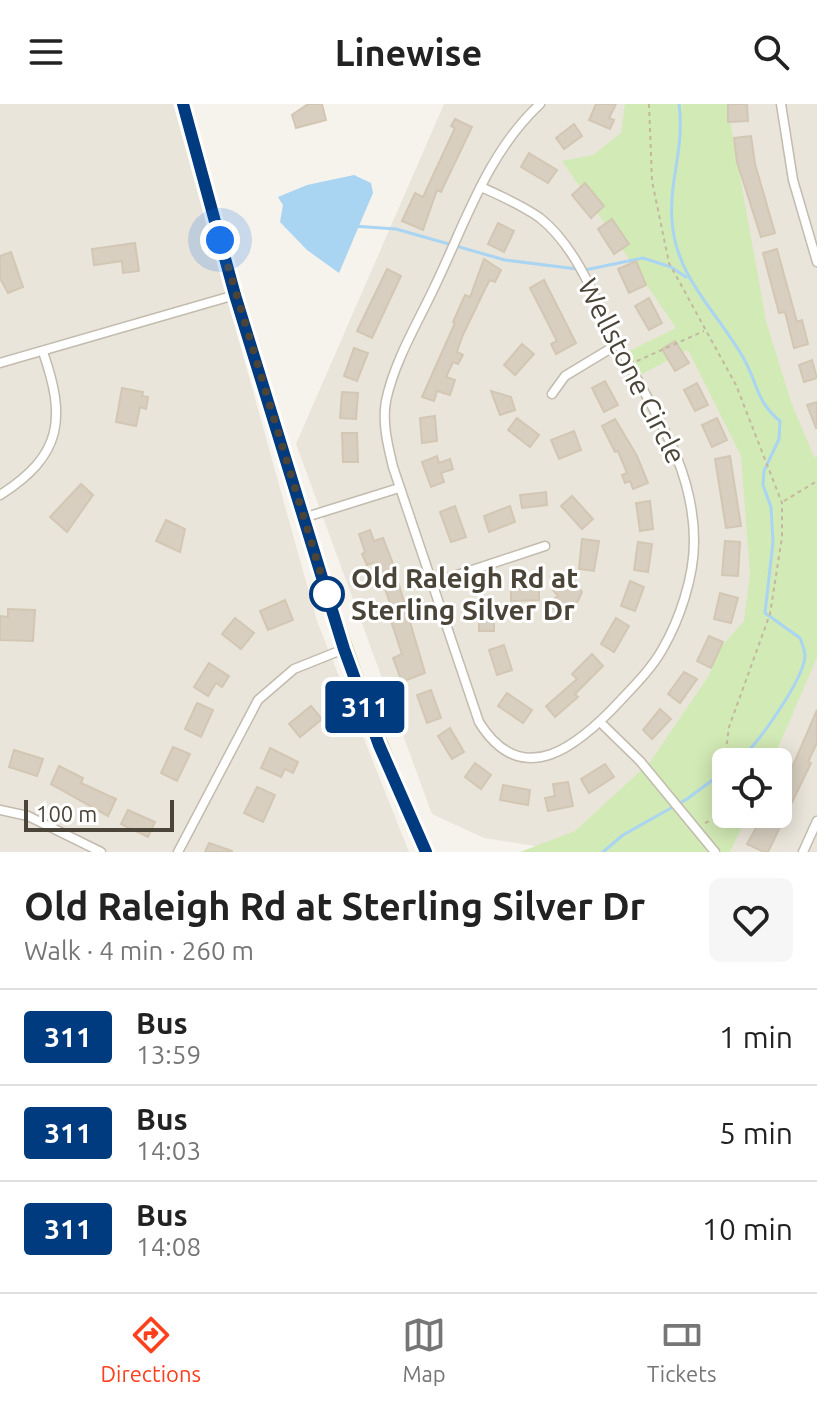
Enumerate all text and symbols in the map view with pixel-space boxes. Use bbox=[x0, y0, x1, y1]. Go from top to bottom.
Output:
icon: menu bbox=[24, 30, 68, 74]
icon: search bbox=[749, 30, 793, 74]
text: Linewise bbox=[335, 32, 482, 73]
your location bbox=[200, 220, 240, 260]
street label: Wellstone Circle bbox=[572, 273, 692, 468]
place label: Old Raleigh Rd at Sterling Silver Dr bbox=[351, 562, 578, 625]
marker: Old Raleigh Rd at Sterling Silver Dr bbox=[310, 577, 344, 611]
line badge: 311 bbox=[319, 681, 411, 733]
text: 311 bbox=[341, 691, 389, 722]
map controls bbox=[712, 748, 792, 828]
button: locate bbox=[712, 748, 792, 828]
scale bar bbox=[24, 796, 174, 832]
text: 100 m bbox=[36, 801, 97, 826]
button: heart bbox=[709, 878, 793, 962]
text: Old Raleigh Rd at Sterling Silver Dr bbox=[24, 885, 645, 927]
text: Walk · 4 min · 260 m bbox=[24, 936, 254, 965]
text: Bus bbox=[136, 1006, 188, 1040]
text: 1 min bbox=[719, 1020, 793, 1054]
text: 311 bbox=[44, 1021, 92, 1052]
text: 13:59 bbox=[136, 1040, 201, 1069]
text: Bus bbox=[136, 1102, 188, 1136]
text: 5 min bbox=[719, 1116, 793, 1150]
text: 311 bbox=[44, 1117, 92, 1148]
text: 14:03 bbox=[136, 1136, 201, 1165]
text: Bus bbox=[136, 1198, 188, 1232]
text: 10 min bbox=[702, 1212, 793, 1246]
text: 311 bbox=[44, 1213, 92, 1244]
text: 14:08 bbox=[136, 1232, 201, 1261]
tab: Directions bbox=[101, 1313, 201, 1386]
tab: Map bbox=[402, 1313, 446, 1386]
tab: Tickets bbox=[647, 1313, 716, 1386]

